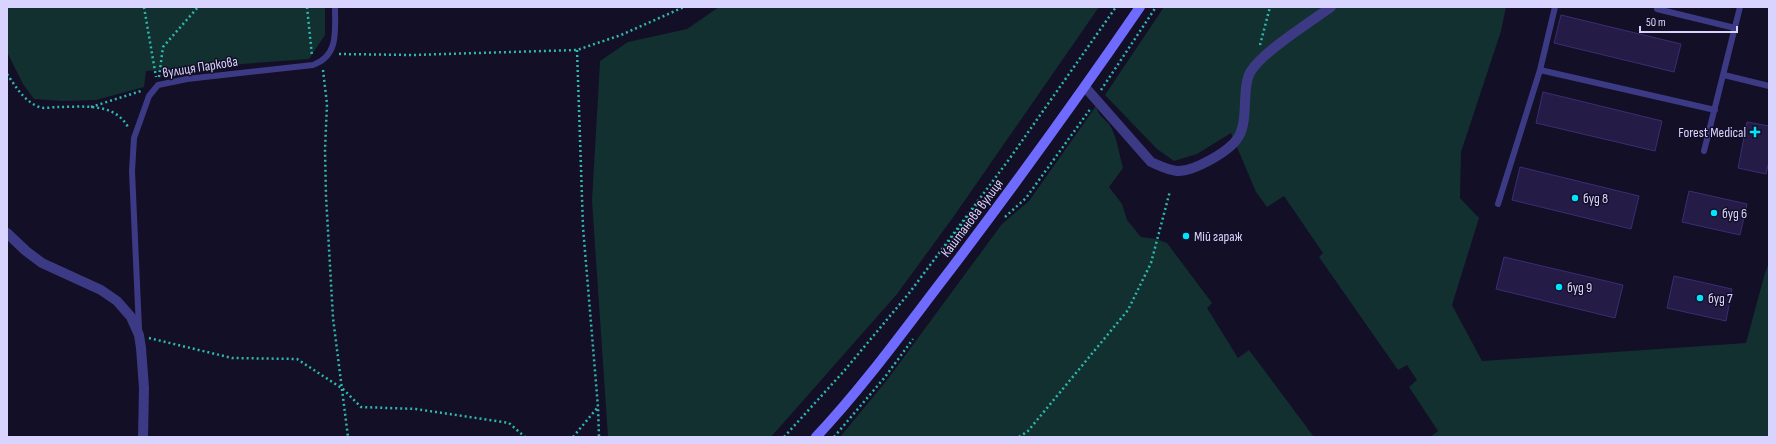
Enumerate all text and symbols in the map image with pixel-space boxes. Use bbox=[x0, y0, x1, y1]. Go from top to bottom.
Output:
scale bar bbox=[1640, 8, 1737, 34]
text: 50 m bbox=[1646, 15, 1666, 30]
street label: вулиця Паркова bbox=[161, 53, 239, 81]
place label: Forest Medical bbox=[1678, 124, 1746, 141]
marker: Forest Medical bbox=[1749, 126, 1761, 138]
street label: Каштанова вулиця bbox=[937, 176, 1007, 260]
place label: буд 8 bbox=[1583, 190, 1608, 207]
marker: буд 8 bbox=[1570, 193, 1580, 203]
place label: буд 6 bbox=[1722, 205, 1747, 222]
marker: буд 6 bbox=[1709, 208, 1719, 218]
place label: Мій гараж bbox=[1194, 228, 1243, 245]
marker: Мій гараж bbox=[1181, 231, 1191, 241]
place label: буд 9 bbox=[1567, 279, 1592, 296]
marker: буд 9 bbox=[1554, 282, 1564, 292]
place label: буд 7 bbox=[1708, 290, 1733, 307]
marker: буд 7 bbox=[1695, 293, 1705, 303]

